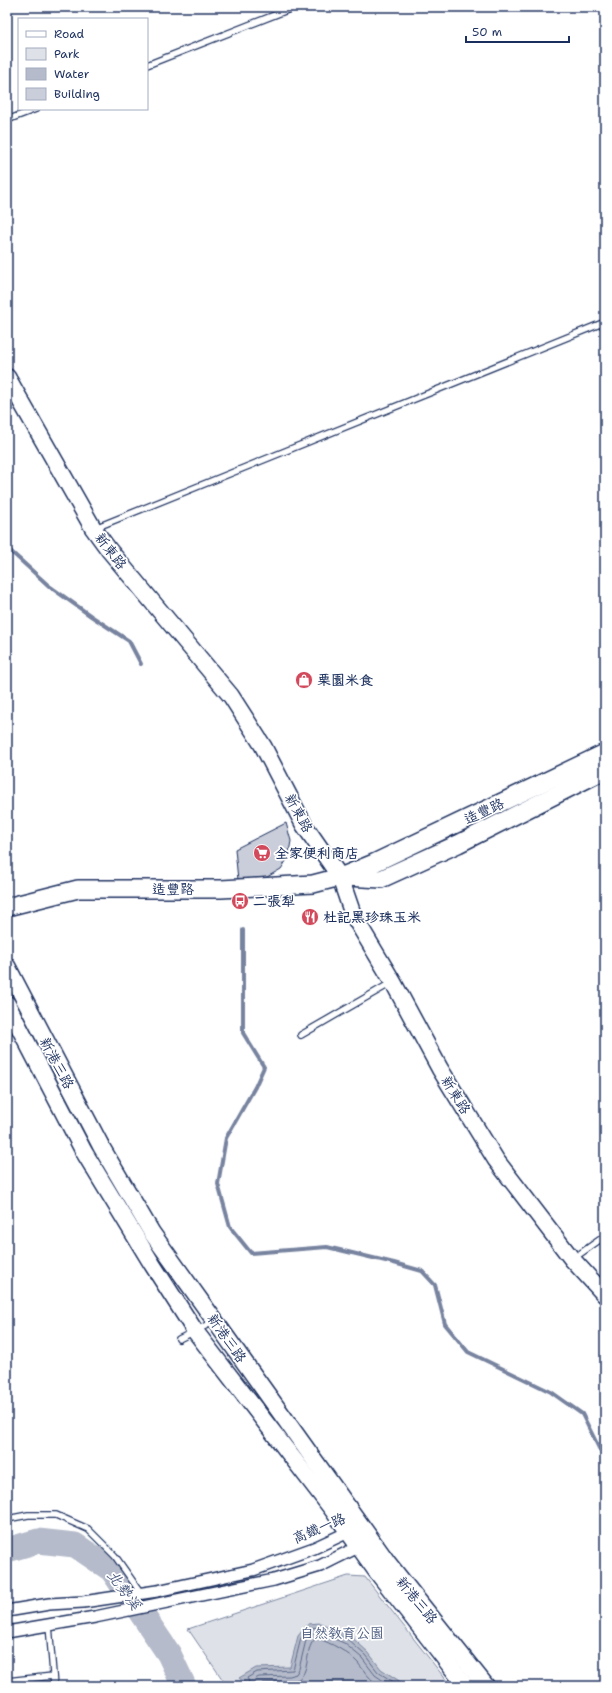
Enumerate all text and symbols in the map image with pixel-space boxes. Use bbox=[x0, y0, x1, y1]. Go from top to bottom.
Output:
legend bbox=[18, 18, 148, 110]
scale bar bbox=[466, 18, 569, 44]
text: 50 m bbox=[472, 24, 502, 40]
text: Road bbox=[54, 26, 85, 42]
text: Park bbox=[54, 46, 80, 62]
text: Water bbox=[54, 66, 90, 82]
text: Building bbox=[54, 86, 100, 102]
street label: 新東路 bbox=[91, 529, 131, 573]
shop icon: 栗園米食 bbox=[294, 670, 314, 690]
place label: 栗園米食 bbox=[317, 671, 373, 689]
street label: 新東路 bbox=[281, 790, 317, 836]
street label: 造豐路 bbox=[461, 794, 507, 828]
supermarket icon: 全家便利商店 bbox=[252, 843, 272, 863]
place label: 全家便利商店 bbox=[275, 844, 359, 862]
street label: 造豐路 bbox=[152, 880, 194, 898]
bus stop icon: 二張犁 bbox=[230, 891, 250, 911]
place label: 二張犁 bbox=[253, 892, 295, 910]
restaurant icon: 杜記黑珍珠玉米 bbox=[300, 907, 320, 927]
place label: 杜記黑珍珠玉米 bbox=[323, 908, 421, 926]
street label: 新港三路 bbox=[36, 1034, 78, 1092]
street label: 新東路 bbox=[437, 1072, 475, 1118]
street label: 新港三路 bbox=[204, 1310, 250, 1366]
street label: 高鐵一路 bbox=[290, 1509, 348, 1547]
water label: 北勢溪 bbox=[102, 1566, 146, 1615]
street label: 新港三路 bbox=[392, 1573, 442, 1627]
park label: 自然教育公園 bbox=[300, 1624, 384, 1642]

